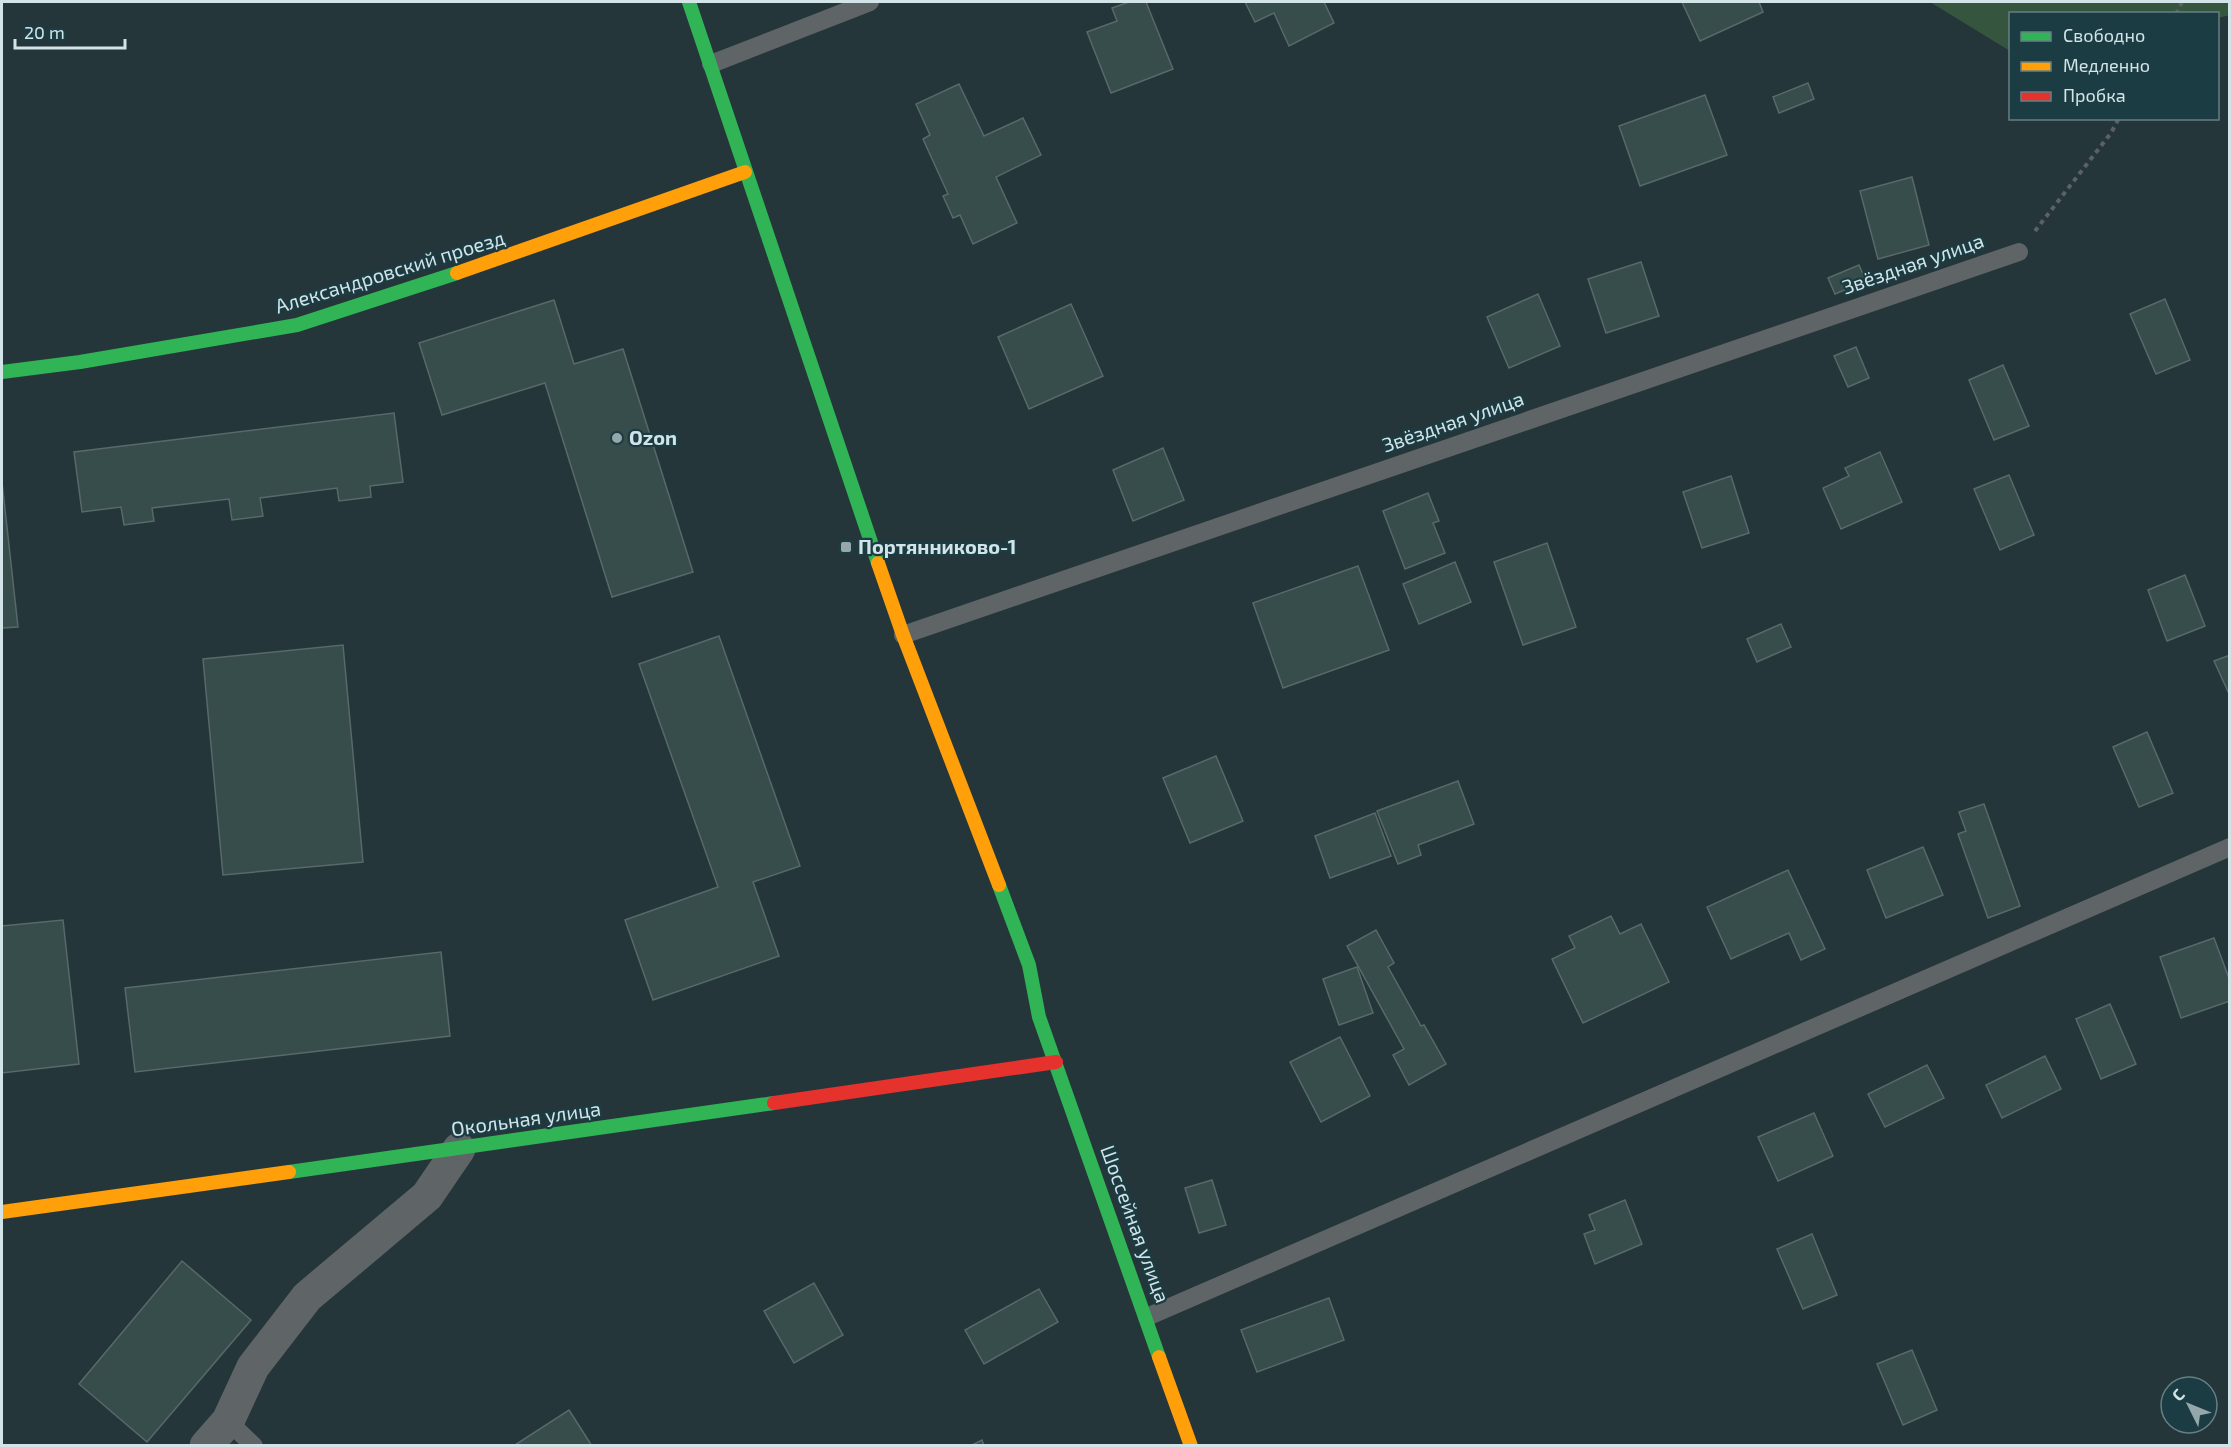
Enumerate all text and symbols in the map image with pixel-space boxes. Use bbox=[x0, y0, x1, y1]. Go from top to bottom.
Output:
scale bar bbox=[15, 12, 124, 50]
legend bbox=[2009, 12, 2219, 120]
text: 20 m bbox=[24, 21, 65, 43]
text: Свободно bbox=[2063, 24, 2145, 46]
text: Медленно bbox=[2063, 54, 2150, 76]
text: Пробка bbox=[2063, 84, 2126, 106]
street label: Александровский проезд bbox=[272, 225, 507, 317]
street label: Звёздная улица bbox=[1839, 228, 1987, 299]
street label: Звёздная улица bbox=[1379, 386, 1527, 457]
place label: Ozon bbox=[629, 425, 677, 449]
marker: Ozon bbox=[610, 431, 624, 445]
place label: Портянниково-1 bbox=[858, 534, 1016, 558]
marker: Портянниково-1 bbox=[839, 540, 853, 554]
street label: Окольная улица bbox=[450, 1096, 602, 1141]
street label: Шоссейная улица bbox=[1095, 1142, 1176, 1306]
north arrow bbox=[2159, 1375, 2219, 1435]
text: С bbox=[2168, 1385, 2188, 1404]

